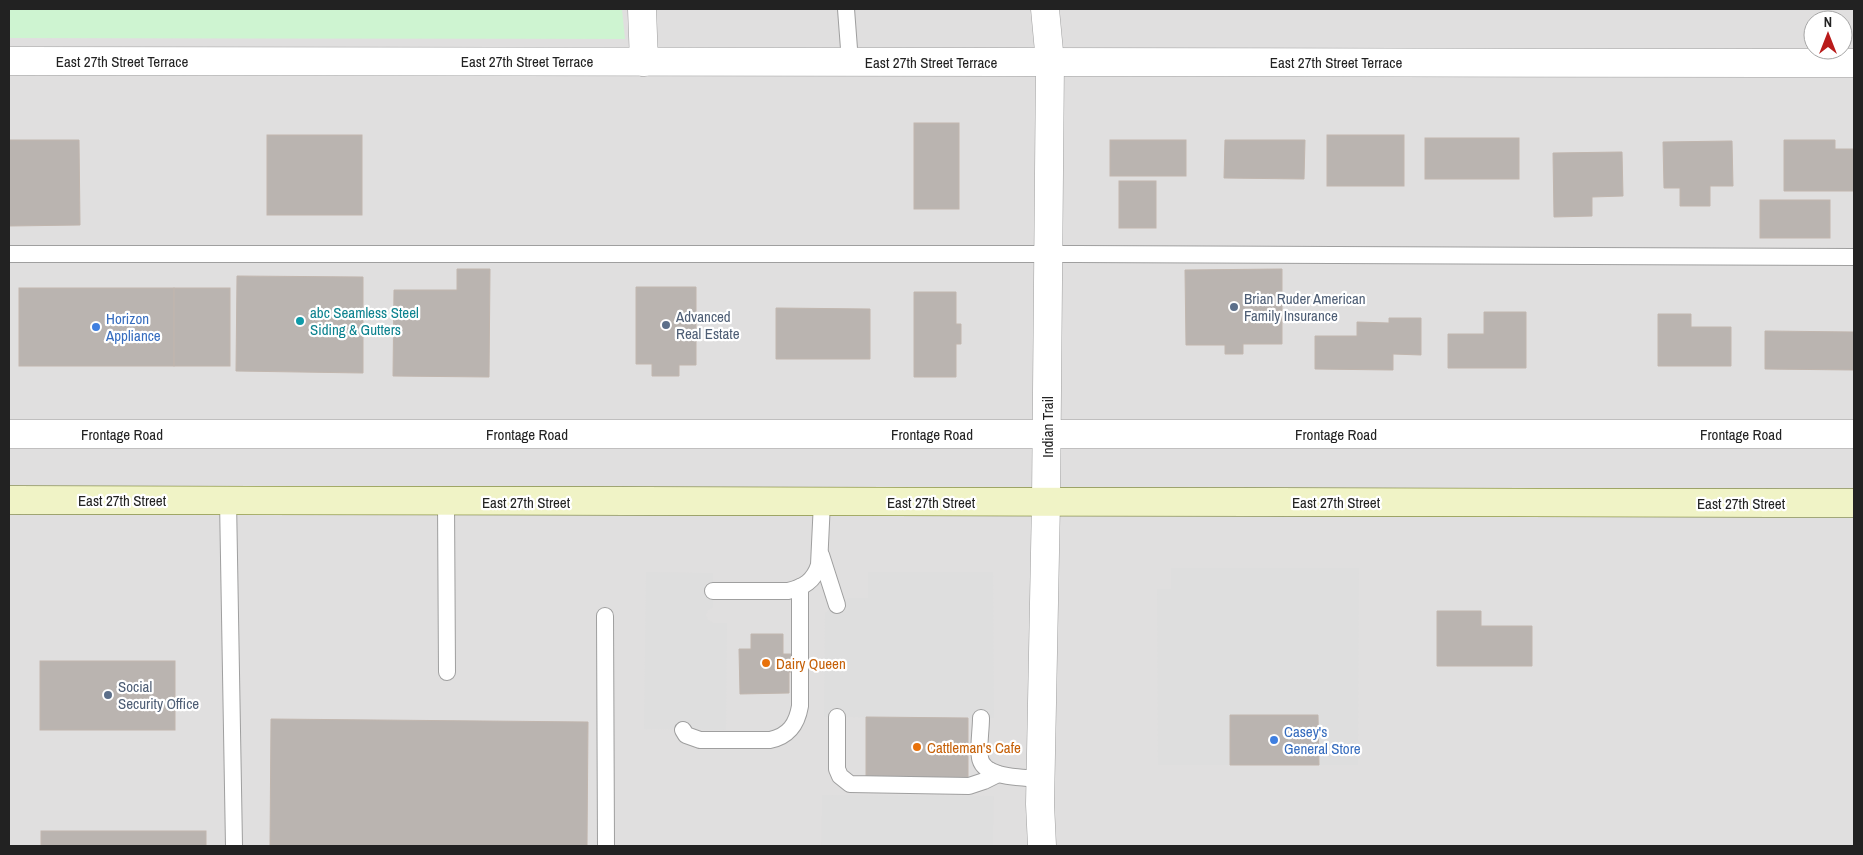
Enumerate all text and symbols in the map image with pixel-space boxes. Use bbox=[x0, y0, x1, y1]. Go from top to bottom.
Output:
north arrow bbox=[1803, 10, 1853, 60]
text: N bbox=[1824, 13, 1832, 31]
street label: East 27th Street Terrace bbox=[56, 51, 188, 72]
street label: East 27th Street Terrace bbox=[461, 51, 593, 72]
street label: East 27th Street Terrace bbox=[865, 52, 997, 73]
street label: East 27th Street Terrace bbox=[1270, 52, 1402, 73]
place label: Brian Ruder American Family Insurance bbox=[1244, 288, 1366, 326]
marker: Brian Ruder American Family Insurance bbox=[1228, 301, 1240, 313]
place label: abc Seamless Steel Siding & Gutters bbox=[310, 302, 419, 340]
place label: Advanced Real Estate bbox=[675, 306, 740, 344]
place label: Horizon Appliance bbox=[105, 308, 161, 346]
marker: abc Seamless Steel Siding & Gutters bbox=[294, 315, 306, 327]
marker: Advanced Real Estate bbox=[660, 319, 672, 331]
marker: Horizon Appliance bbox=[90, 321, 102, 333]
street label: Indian Trail bbox=[1037, 396, 1058, 458]
street label: Frontage Road bbox=[81, 424, 163, 445]
street label: Frontage Road bbox=[486, 424, 568, 445]
street label: Frontage Road bbox=[891, 424, 973, 445]
street label: Frontage Road bbox=[1295, 424, 1377, 445]
street label: Frontage Road bbox=[1700, 424, 1782, 445]
street label: East 27th Street bbox=[78, 490, 167, 511]
street label: East 27th Street bbox=[482, 492, 571, 513]
street label: East 27th Street bbox=[887, 492, 976, 513]
street label: East 27th Street bbox=[1292, 492, 1381, 513]
street label: East 27th Street bbox=[1697, 493, 1786, 514]
place label: Dairy Queen bbox=[776, 653, 846, 674]
marker: Dairy Queen bbox=[760, 657, 772, 669]
place label: Social Security Office bbox=[118, 676, 199, 714]
marker: Social Security Office bbox=[102, 689, 114, 701]
place label: Casey's General Store bbox=[1284, 721, 1361, 759]
marker: Casey's General Store bbox=[1268, 734, 1280, 746]
place label: Cattleman's Cafe bbox=[927, 737, 1021, 758]
marker: Cattleman's Cafe bbox=[911, 741, 923, 753]

